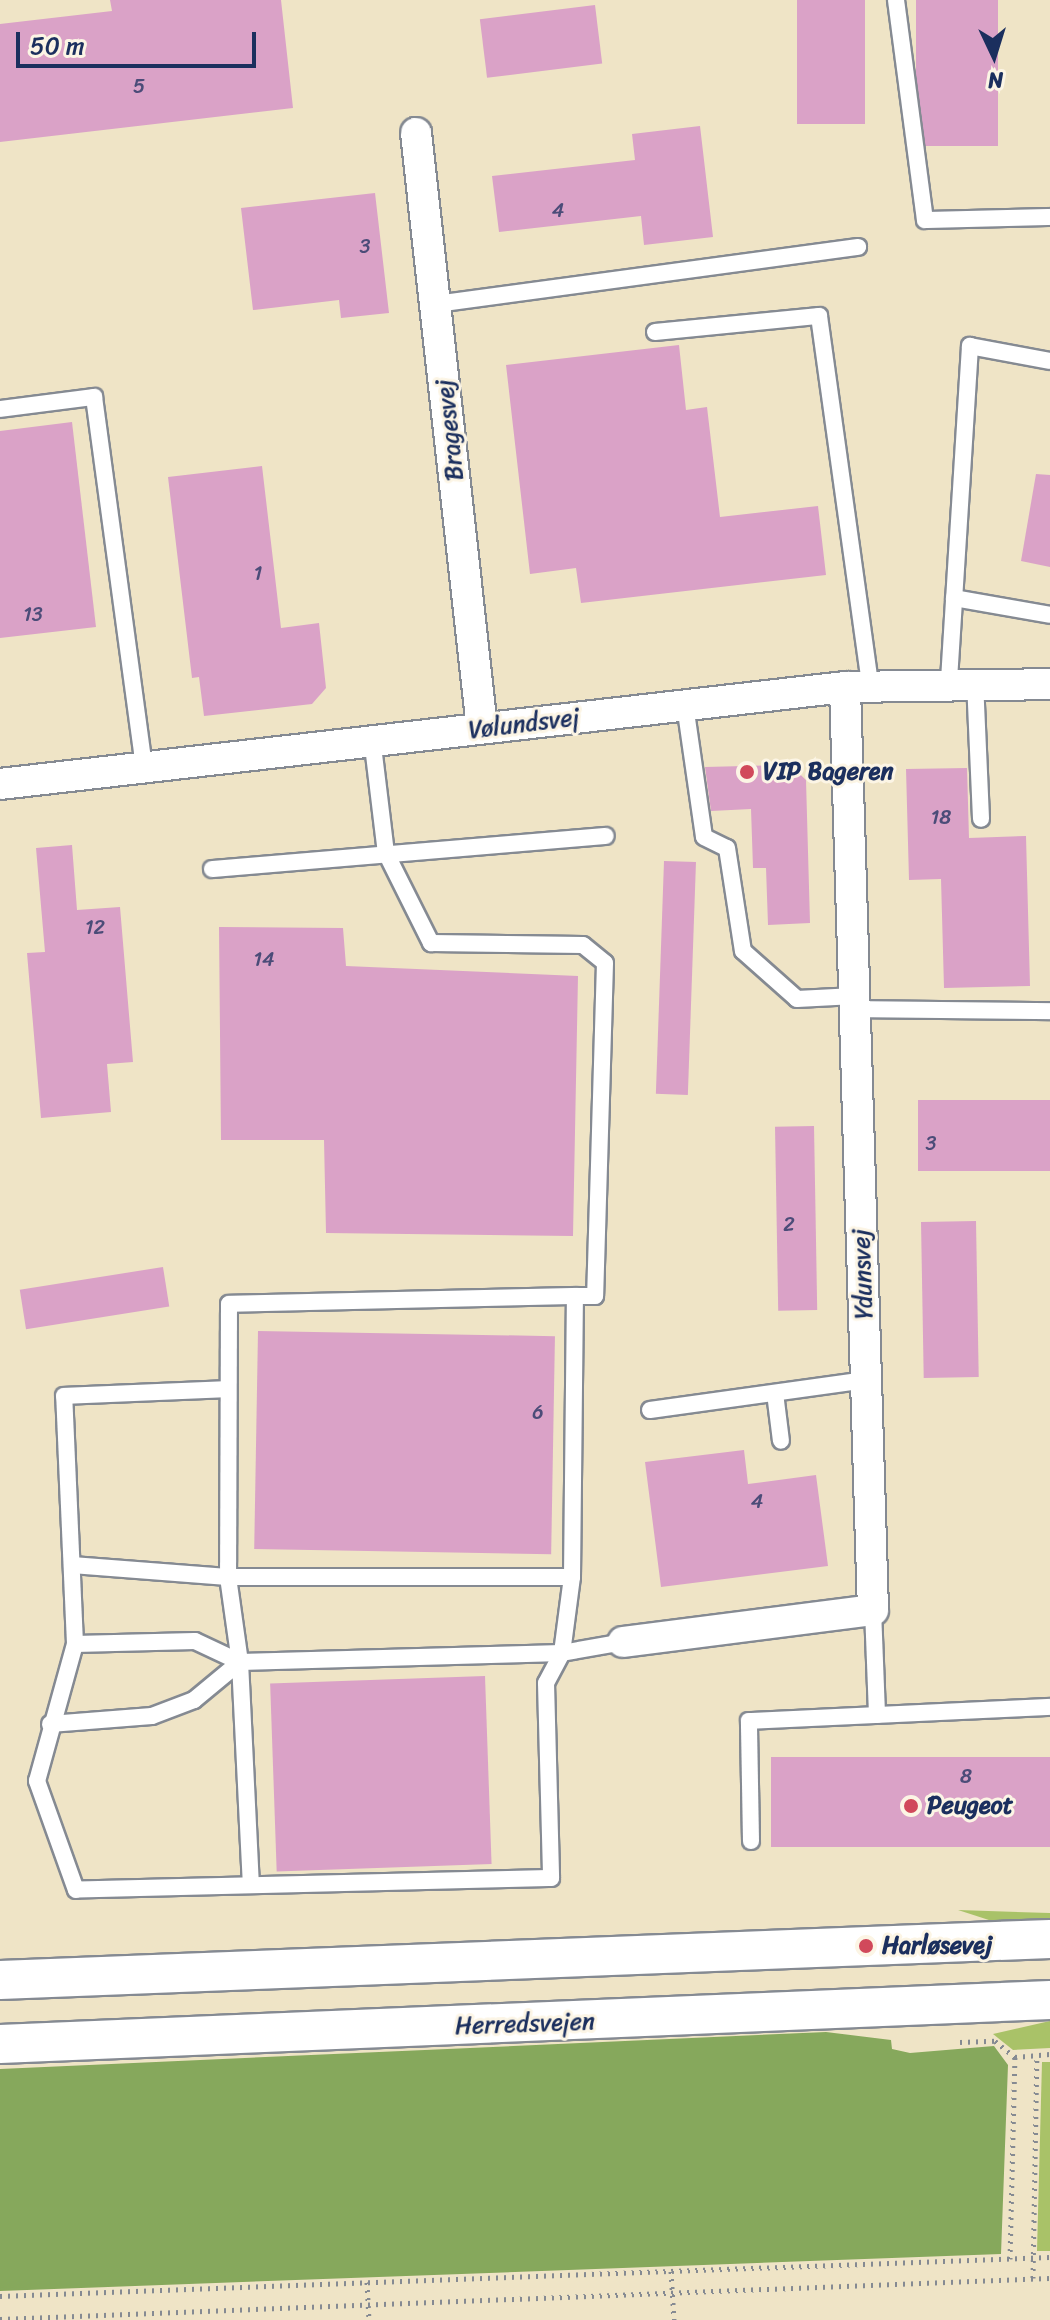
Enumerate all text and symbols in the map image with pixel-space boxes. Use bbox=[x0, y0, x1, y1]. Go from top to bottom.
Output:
scale bar bbox=[20, 16, 260, 66]
north arrow bbox=[954, 16, 1034, 96]
text: 50 m bbox=[30, 25, 85, 67]
text: N bbox=[987, 60, 1005, 100]
house number: 5 bbox=[133, 74, 145, 98]
house number: 4 bbox=[552, 198, 564, 222]
house number: 3 bbox=[360, 234, 370, 258]
street label: Bragesvej bbox=[430, 378, 470, 482]
house number: 1 bbox=[254, 561, 262, 585]
house number: 13 bbox=[23, 602, 43, 626]
street label: Vølundsvej bbox=[467, 703, 581, 745]
place label: VIP Bageren bbox=[763, 758, 893, 786]
marker: VIP Bageren bbox=[738, 763, 756, 781]
house number: 18 bbox=[931, 805, 951, 829]
house number: 12 bbox=[85, 915, 105, 939]
house number: 14 bbox=[253, 947, 275, 971]
house number: 3 bbox=[926, 1131, 936, 1155]
house number: 2 bbox=[783, 1212, 795, 1236]
street label: Ydunsvej bbox=[847, 1228, 879, 1320]
house number: 6 bbox=[532, 1400, 544, 1424]
house number: 4 bbox=[751, 1489, 763, 1513]
house number: 8 bbox=[960, 1764, 972, 1788]
place label: Peugeot bbox=[927, 1792, 1013, 1820]
marker: Peugeot bbox=[902, 1797, 920, 1815]
place label: Harløsevej bbox=[882, 1932, 993, 1960]
marker: Harløsevej bbox=[857, 1937, 875, 1955]
street label: Herredsvejen bbox=[455, 2007, 595, 2041]

